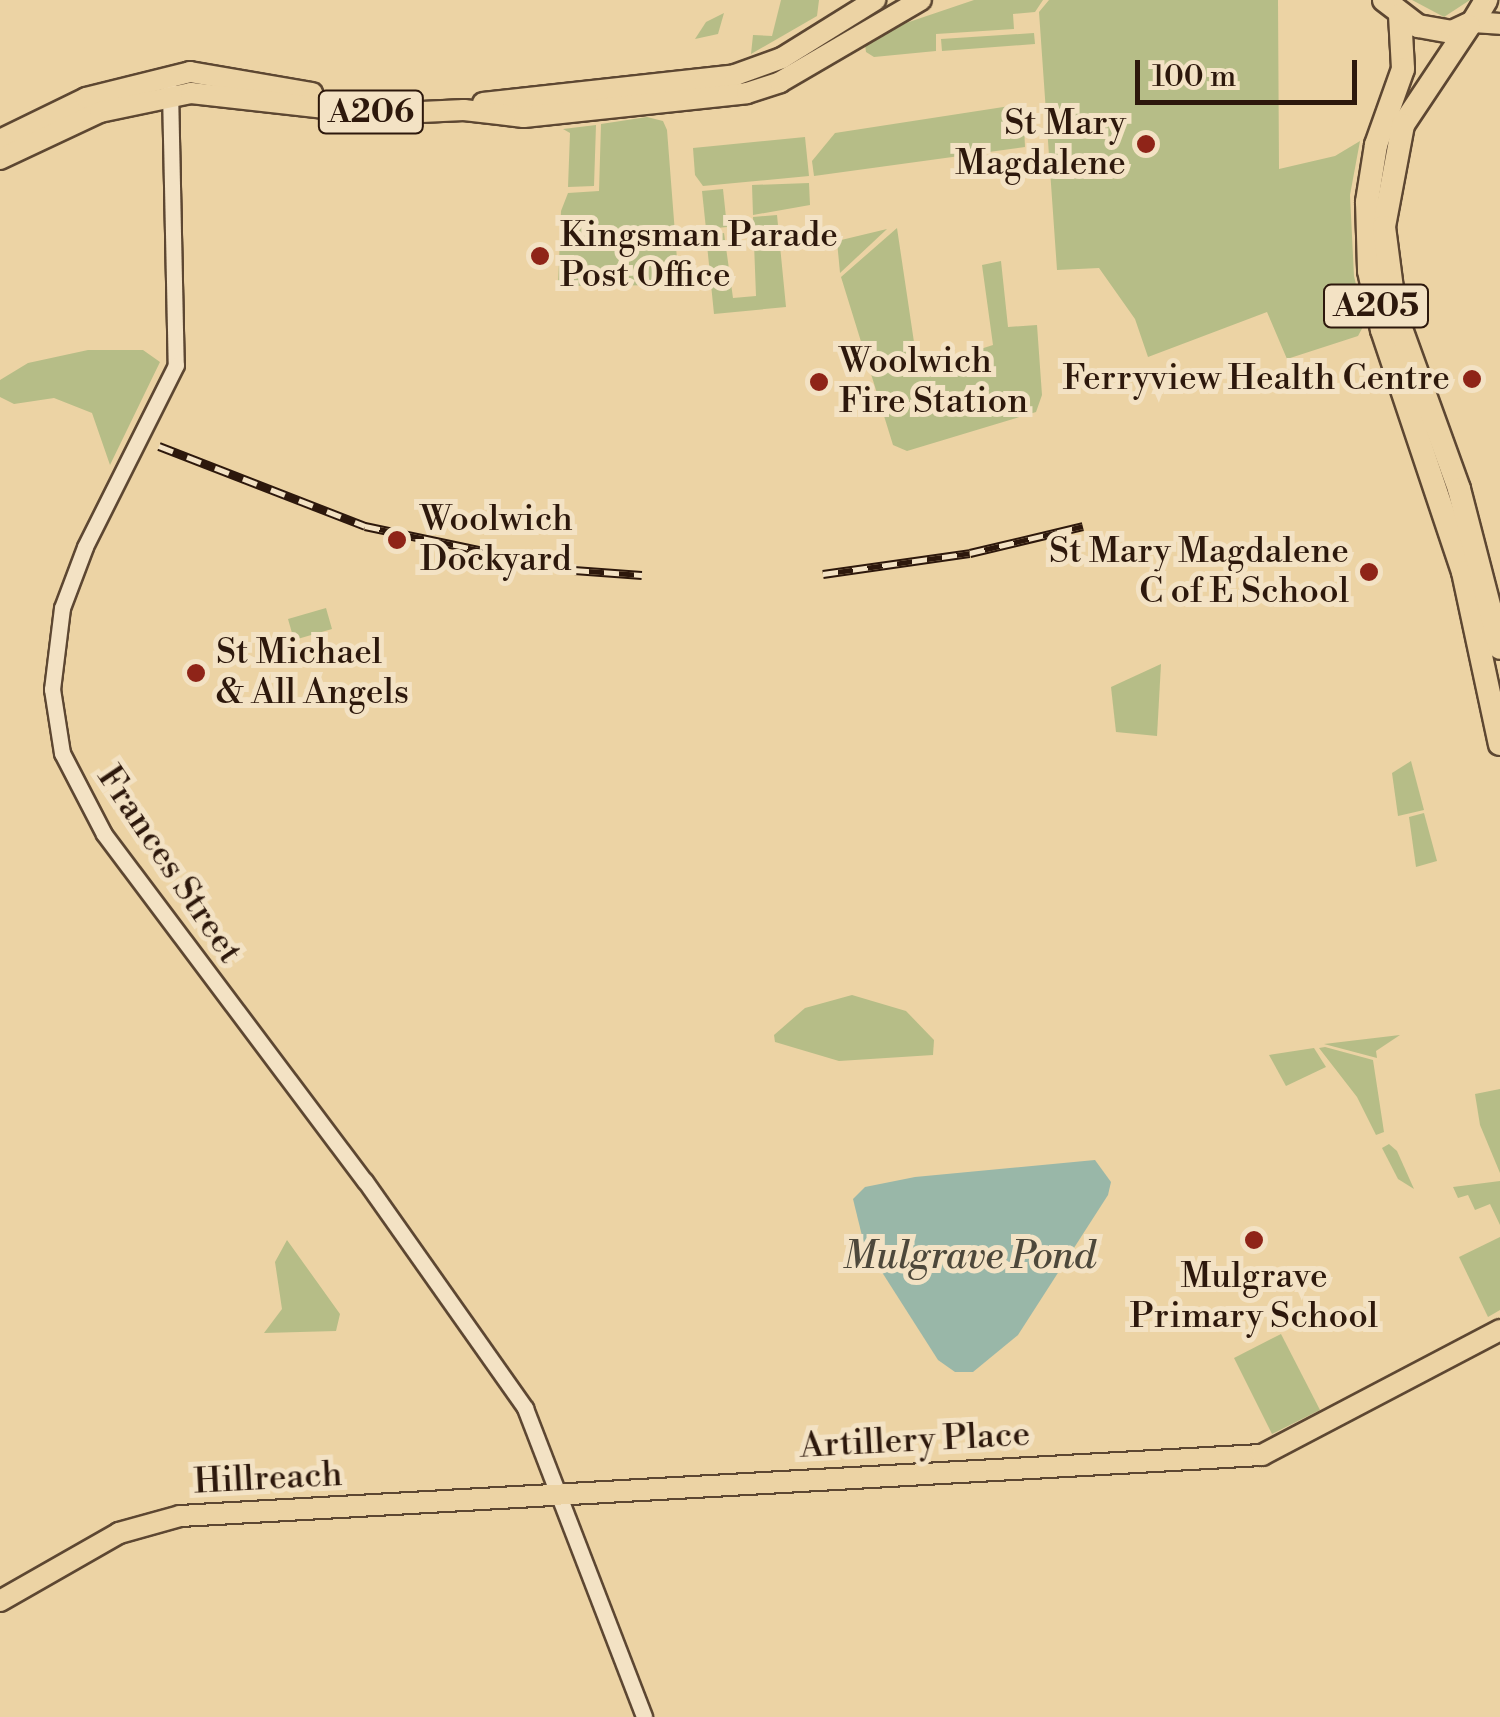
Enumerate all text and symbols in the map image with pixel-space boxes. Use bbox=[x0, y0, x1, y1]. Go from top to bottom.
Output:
scale bar bbox=[1140, 40, 1362, 102]
text: 100 m bbox=[1152, 58, 1236, 96]
road number: A206 bbox=[316, 85, 426, 139]
place label: St Mary Magdalene bbox=[955, 103, 1126, 185]
marker: St Mary Magdalene bbox=[1135, 133, 1157, 155]
place label: Kingsman Parade Post Office bbox=[560, 215, 838, 297]
marker: Kingsman Parade Post Office bbox=[529, 245, 551, 267]
road number: A205 bbox=[1321, 279, 1431, 333]
place label: Woolwich Fire Station bbox=[839, 341, 1028, 423]
place label: Ferryview Health Centre bbox=[1062, 358, 1450, 400]
marker: Ferryview Health Centre bbox=[1459, 366, 1485, 392]
marker: Woolwich Fire Station bbox=[808, 371, 830, 393]
place label: Woolwich Dockyard bbox=[420, 499, 573, 581]
marker: Woolwich Dockyard bbox=[384, 527, 410, 553]
place label: St Mary Magdalene C of E School bbox=[1049, 531, 1349, 613]
marker: St Mary Magdalene C of E School bbox=[1358, 561, 1380, 583]
place label: St Michael & All Angels bbox=[216, 632, 409, 714]
marker: St Michael & All Angels bbox=[185, 662, 207, 684]
street label: Frances Street bbox=[88, 758, 250, 972]
marker: Mulgrave Primary School bbox=[1243, 1229, 1265, 1251]
water label: Mulgrave Pond bbox=[843, 1234, 1095, 1280]
place label: Mulgrave Primary School bbox=[1130, 1256, 1378, 1338]
street label: Artillery Place bbox=[799, 1414, 1031, 1468]
street label: Hillreach bbox=[193, 1454, 343, 1504]

